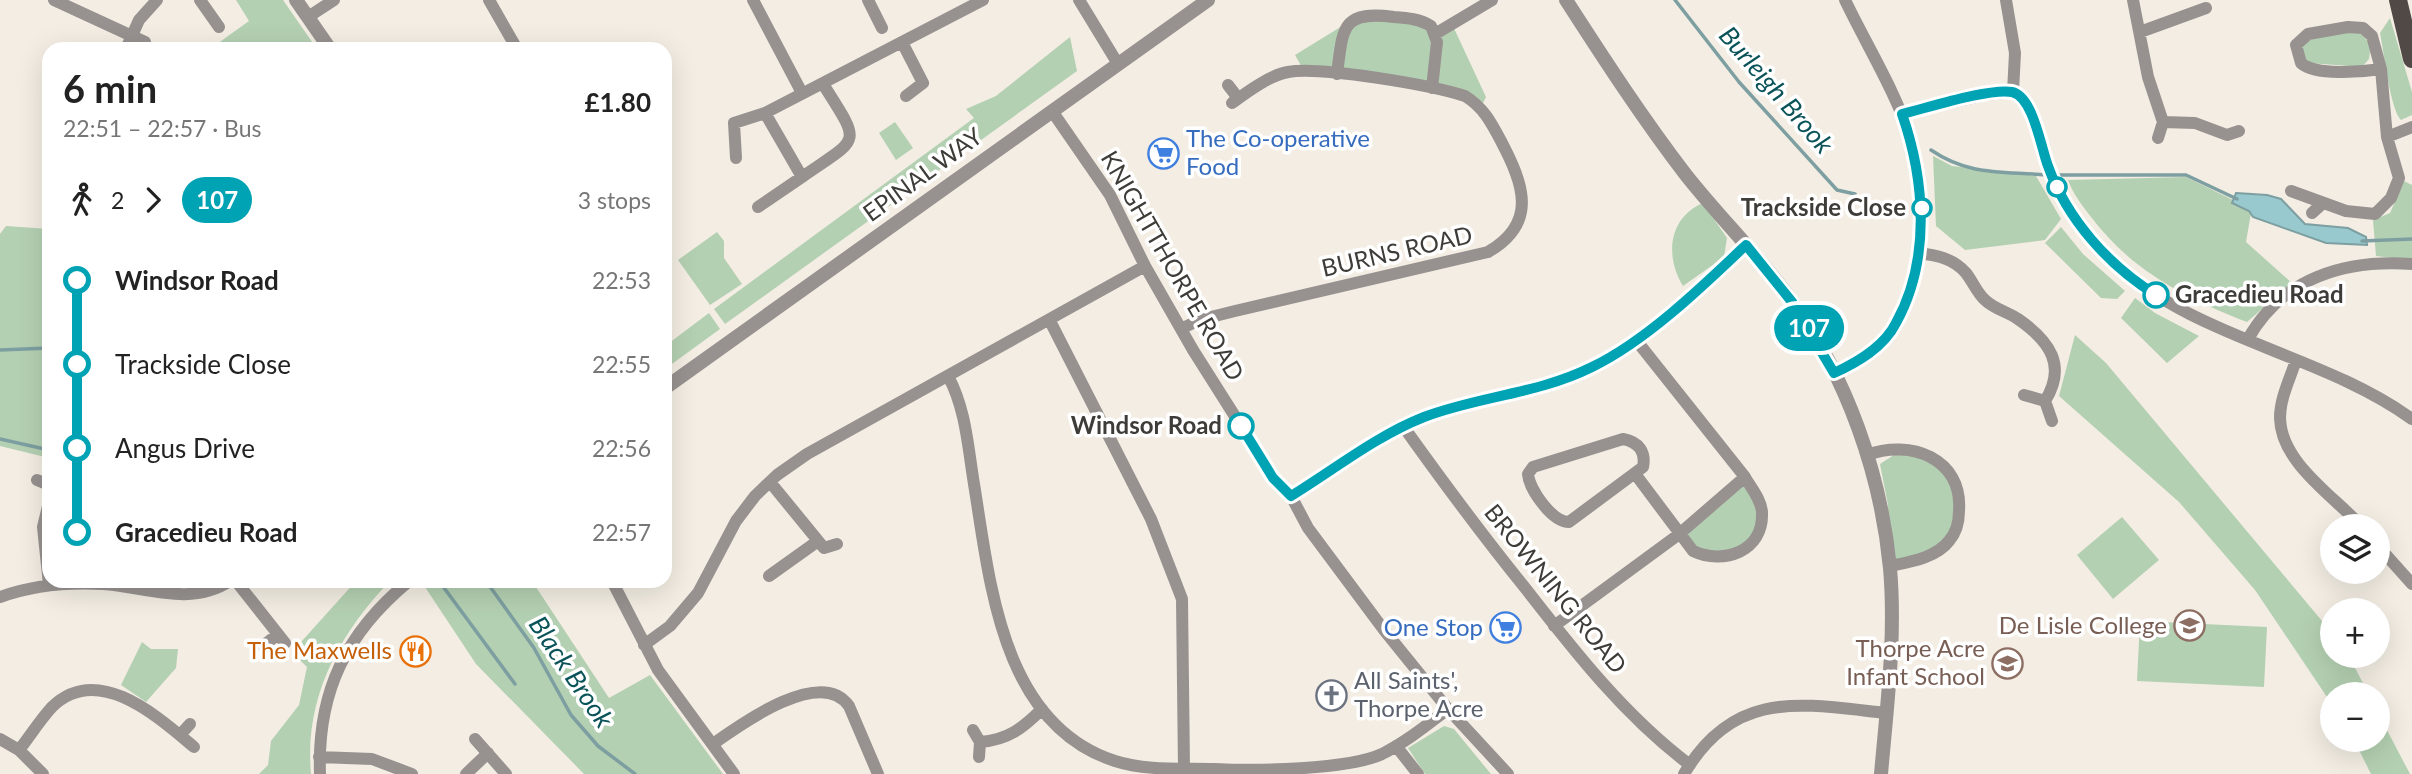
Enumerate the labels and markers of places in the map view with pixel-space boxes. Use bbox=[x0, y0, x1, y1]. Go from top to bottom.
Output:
place label: The Co-operative Food bbox=[1186, 123, 1370, 180]
supermarket icon: The Co-operative Food bbox=[1146, 136, 1180, 170]
unlabelled marker bbox=[2047, 177, 2067, 197]
place label: Trackside Close bbox=[1741, 192, 1906, 221]
marker: Trackside Close bbox=[1912, 198, 1932, 218]
place label: Gracedieu Road bbox=[2175, 279, 2344, 308]
marker: Gracedieu Road bbox=[2143, 282, 2169, 308]
place label: Windsor Road bbox=[1071, 410, 1222, 439]
marker: Windsor Road bbox=[1228, 413, 1254, 439]
school or university icon: De Lisle College bbox=[2173, 609, 2207, 643]
place label: De Lisle College bbox=[1999, 610, 2167, 639]
supermarket icon: One Stop bbox=[1489, 611, 1523, 645]
place label: One Stop bbox=[1384, 612, 1483, 641]
place label: Thorpe Acre Infant School bbox=[1846, 633, 1985, 690]
restaurant icon: The Maxwells bbox=[398, 634, 432, 668]
place label: The Maxwells bbox=[247, 635, 392, 664]
school or university icon: Thorpe Acre Infant School bbox=[1991, 646, 2025, 680]
place label: All Saints', Thorpe Acre bbox=[1354, 665, 1483, 722]
church icon: All Saints', Thorpe Acre bbox=[1314, 678, 1348, 712]

